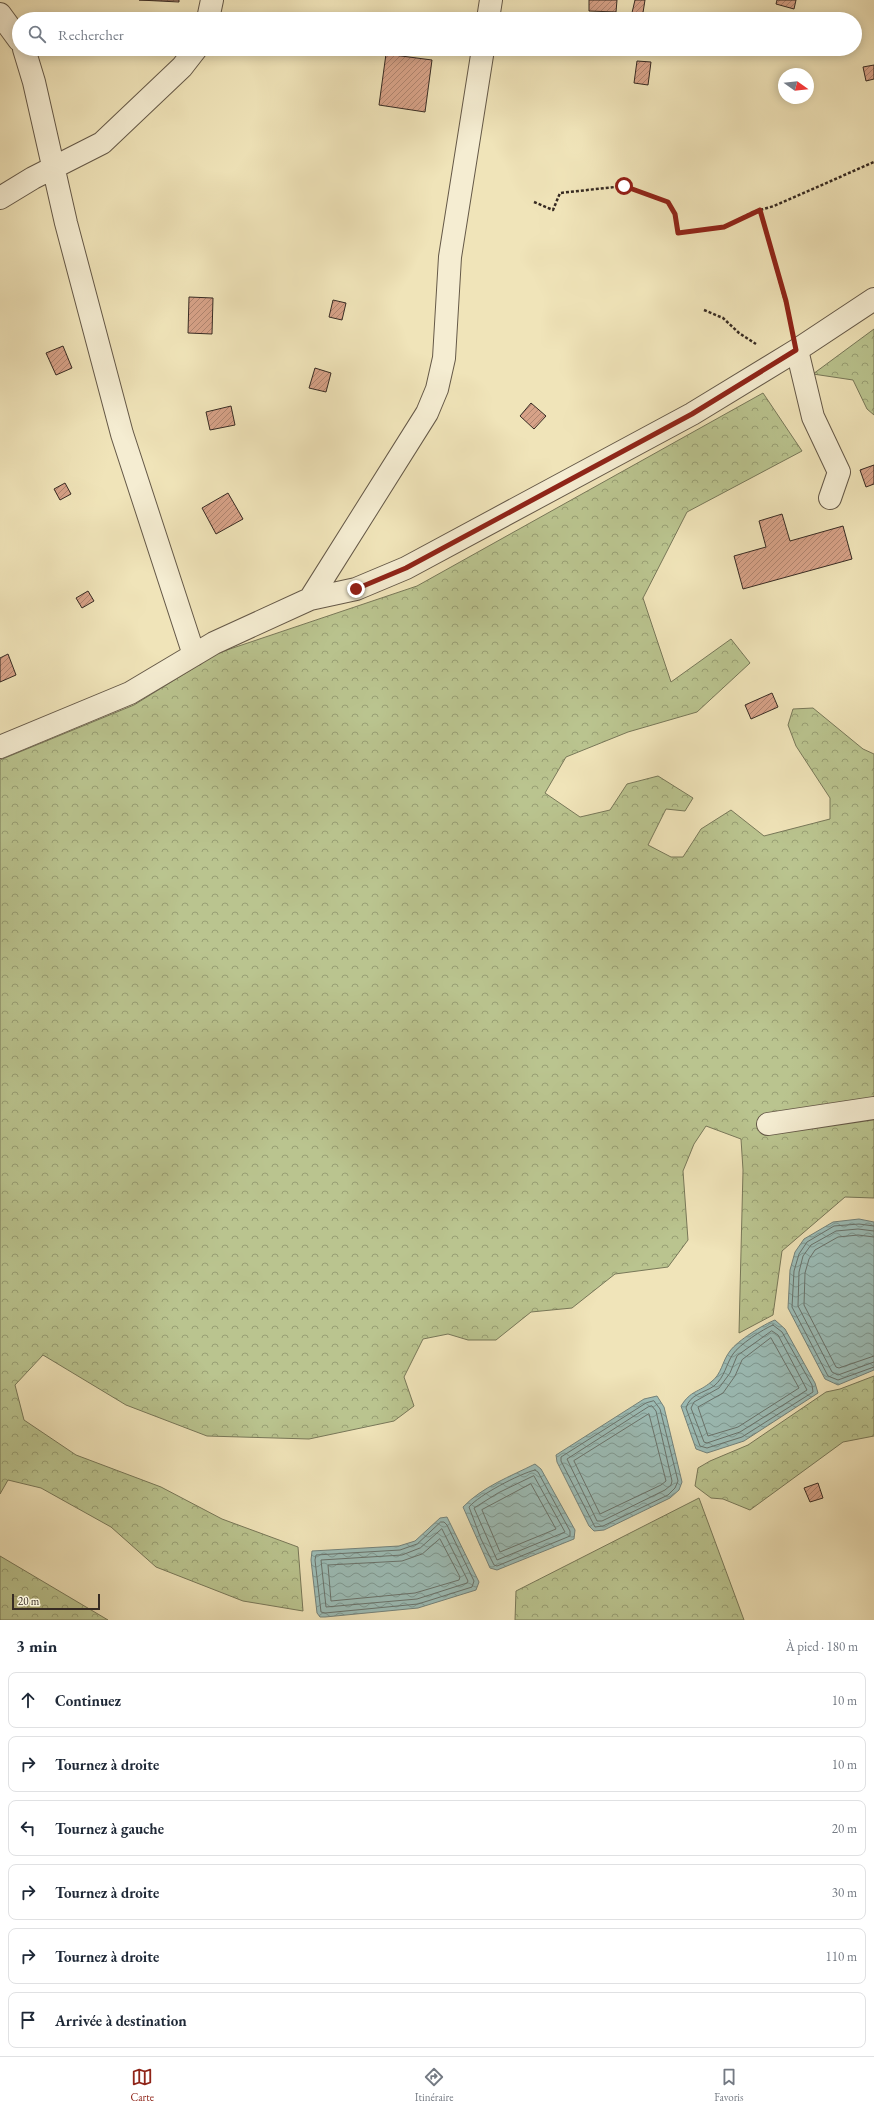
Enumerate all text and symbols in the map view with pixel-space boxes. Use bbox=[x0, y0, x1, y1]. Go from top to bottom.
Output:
search box bbox=[12, 12, 862, 56]
icon: search bbox=[26, 23, 48, 45]
text: Rechercher bbox=[58, 25, 124, 44]
north arrow bbox=[778, 68, 814, 104]
route start bbox=[615, 177, 633, 195]
route end bbox=[347, 580, 365, 598]
scale bar bbox=[12, 1592, 100, 1611]
text: 20 m bbox=[18, 1594, 39, 1608]
text: 3 min bbox=[16, 1635, 57, 1657]
text: À pied · 180 m bbox=[786, 1638, 858, 1655]
icon: ahead bbox=[17, 1689, 39, 1711]
text: Continuez bbox=[55, 1691, 121, 1710]
text: 10 m bbox=[832, 1692, 857, 1709]
icon: right bbox=[17, 1753, 39, 1775]
text: Tournez à droite bbox=[55, 1755, 159, 1774]
text: 10 m bbox=[832, 1756, 857, 1773]
icon: left bbox=[17, 1817, 39, 1839]
text: Tournez à gauche bbox=[55, 1819, 164, 1838]
text: 20 m bbox=[832, 1820, 857, 1837]
icon: right bbox=[17, 1881, 39, 1903]
text: Tournez à droite bbox=[55, 1883, 159, 1902]
text: 30 m bbox=[832, 1884, 857, 1901]
icon: right bbox=[17, 1945, 39, 1967]
text: Tournez à droite bbox=[55, 1947, 159, 1966]
text: 110 m bbox=[826, 1948, 857, 1965]
icon: arrive bbox=[17, 2009, 39, 2031]
text: Arrivée à destination bbox=[55, 2011, 187, 2030]
tab: Carte bbox=[130, 2066, 154, 2104]
tab: Itinéraire bbox=[415, 2066, 453, 2104]
tab: Favoris bbox=[714, 2066, 744, 2104]

